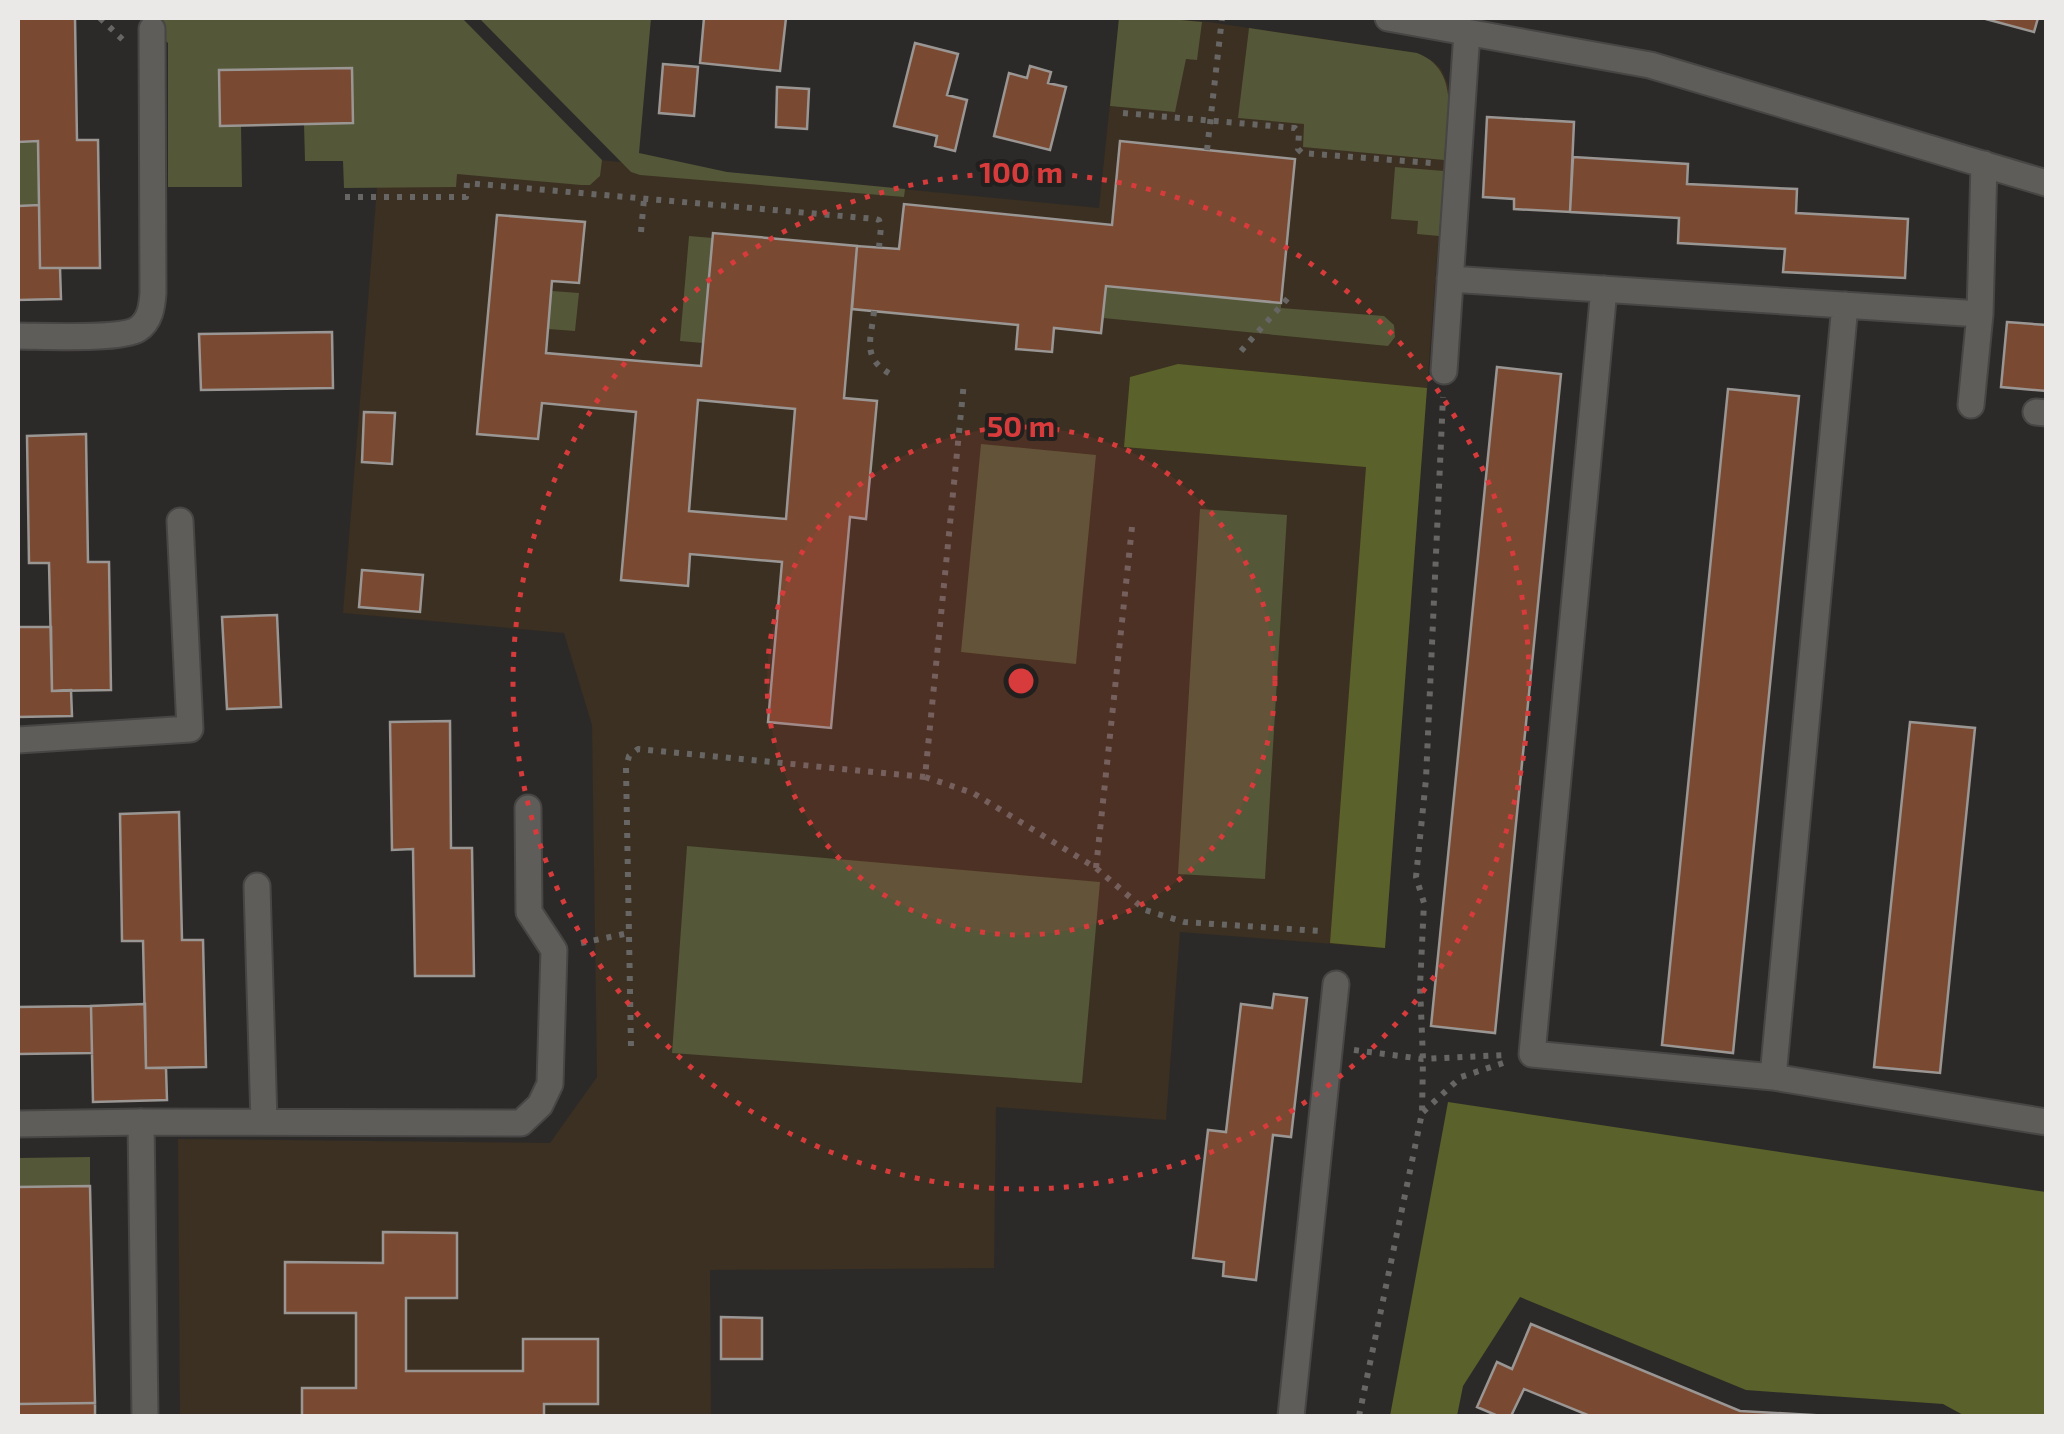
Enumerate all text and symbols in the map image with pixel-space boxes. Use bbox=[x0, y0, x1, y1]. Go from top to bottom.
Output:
text: 100 m bbox=[979, 153, 1063, 189]
text: 50 m bbox=[987, 407, 1055, 443]
centre of rings bbox=[1003, 663, 1039, 699]

